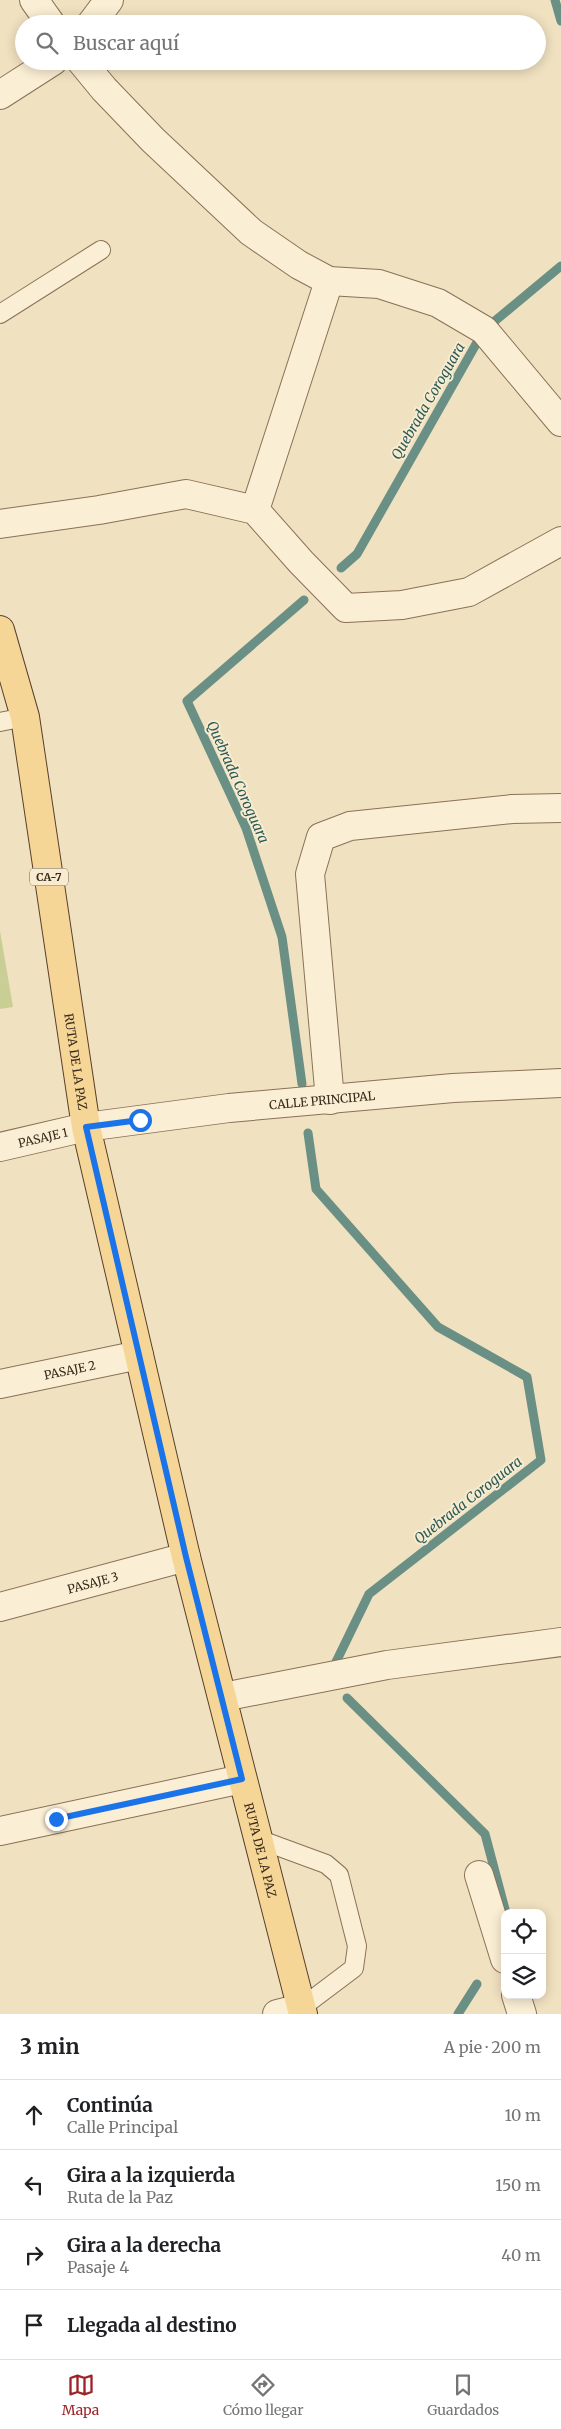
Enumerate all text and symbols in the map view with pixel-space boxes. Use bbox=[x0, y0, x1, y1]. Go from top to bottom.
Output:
search box bbox=[15, 15, 546, 70]
icon: search bbox=[33, 29, 61, 57]
text: Buscar aquí bbox=[73, 31, 179, 55]
water label: Quebrada Coroguara bbox=[387, 339, 469, 463]
water label: Quebrada Coroguara bbox=[203, 718, 273, 846]
road number: CA-7 bbox=[30, 869, 68, 886]
street label: RUTA DE LA PAZ bbox=[62, 1012, 91, 1111]
street label: CALLE PRINCIPAL bbox=[268, 1087, 376, 1112]
route start bbox=[129, 1109, 152, 1132]
street label: PASAJE 1 bbox=[16, 1124, 70, 1150]
street label: PASAJE 2 bbox=[42, 1357, 97, 1382]
water label: Quebrada Coroguara bbox=[410, 1452, 526, 1548]
street label: PASAJE 3 bbox=[66, 1568, 120, 1596]
street label: RUTA DE LA PAZ bbox=[242, 1801, 280, 1899]
route end bbox=[45, 1808, 68, 1831]
map controls bbox=[501, 1909, 546, 1999]
button: locate bbox=[501, 1909, 546, 1954]
button: layers bbox=[501, 1954, 546, 1999]
text: 3 min bbox=[20, 2033, 79, 2060]
text: A pie · 200 m bbox=[444, 2037, 541, 2057]
text: Continúa bbox=[67, 2093, 153, 2117]
icon: ahead bbox=[20, 2101, 48, 2129]
text: 10 m bbox=[504, 2105, 541, 2125]
text: Calle Principal bbox=[67, 2117, 178, 2137]
text: Gira a la izquierda bbox=[67, 2163, 235, 2187]
icon: left bbox=[20, 2171, 48, 2199]
text: 150 m bbox=[495, 2175, 541, 2195]
text: Ruta de la Paz bbox=[67, 2187, 173, 2207]
text: Gira a la derecha bbox=[67, 2233, 221, 2257]
icon: right bbox=[20, 2241, 48, 2269]
text: 40 m bbox=[501, 2245, 541, 2265]
text: Pasaje 4 bbox=[67, 2257, 129, 2277]
icon: arrive bbox=[20, 2311, 48, 2339]
text: Llegada al destino bbox=[67, 2313, 237, 2337]
tab: Mapa bbox=[62, 2371, 99, 2419]
tab: Cómo llegar bbox=[223, 2371, 304, 2419]
tab: Guardados bbox=[427, 2371, 499, 2419]

